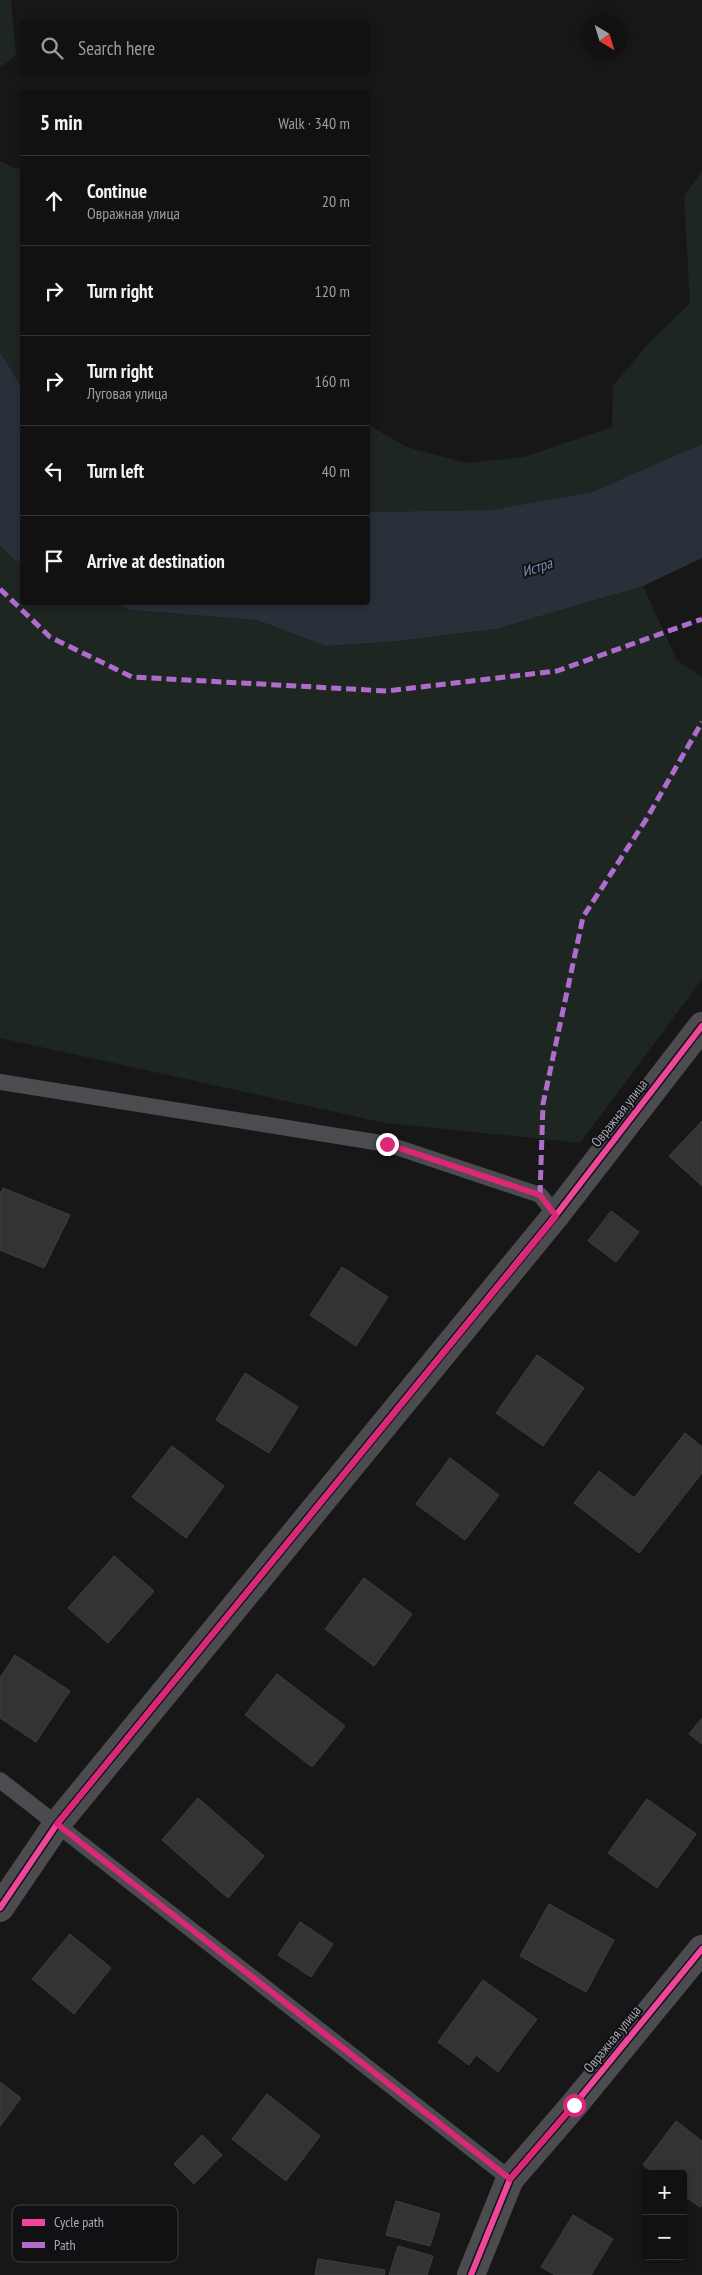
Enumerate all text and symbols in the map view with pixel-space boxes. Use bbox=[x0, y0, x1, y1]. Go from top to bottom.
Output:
north arrow bbox=[582, 15, 627, 60]
search box bbox=[20, 20, 370, 75]
icon: search bbox=[38, 34, 66, 62]
text: Search here bbox=[78, 36, 155, 60]
text: 5 min bbox=[40, 109, 82, 136]
text: Walk · 340 m bbox=[278, 113, 350, 133]
text: Continue bbox=[87, 179, 147, 203]
icon: ahead bbox=[40, 187, 68, 215]
text: 20 m bbox=[322, 191, 350, 211]
text: Овражная улица bbox=[87, 203, 180, 223]
icon: right bbox=[40, 277, 68, 305]
text: Turn right bbox=[87, 279, 153, 303]
text: 120 m bbox=[315, 281, 350, 301]
text: Turn right bbox=[87, 359, 153, 383]
icon: right bbox=[40, 367, 68, 395]
text: 160 m bbox=[315, 371, 350, 391]
text: Луговая улица bbox=[87, 383, 168, 403]
icon: left bbox=[40, 457, 68, 485]
text: Turn left bbox=[87, 459, 144, 483]
text: 40 m bbox=[322, 461, 350, 481]
icon: arrive bbox=[40, 547, 68, 575]
text: Arrive at destination bbox=[87, 549, 225, 573]
water label: Истра bbox=[519, 553, 555, 581]
street label: Овражная улица bbox=[587, 1075, 651, 1151]
route end bbox=[376, 1133, 399, 1156]
street label: Овражная улица bbox=[579, 2002, 645, 2076]
route start bbox=[563, 2094, 586, 2117]
map controls bbox=[642, 2170, 687, 2260]
button: + bbox=[642, 2170, 687, 2215]
legend bbox=[12, 2205, 178, 2262]
text: Cycle path bbox=[54, 2213, 104, 2231]
button: − bbox=[642, 2215, 687, 2260]
text: Path bbox=[54, 2236, 76, 2254]

